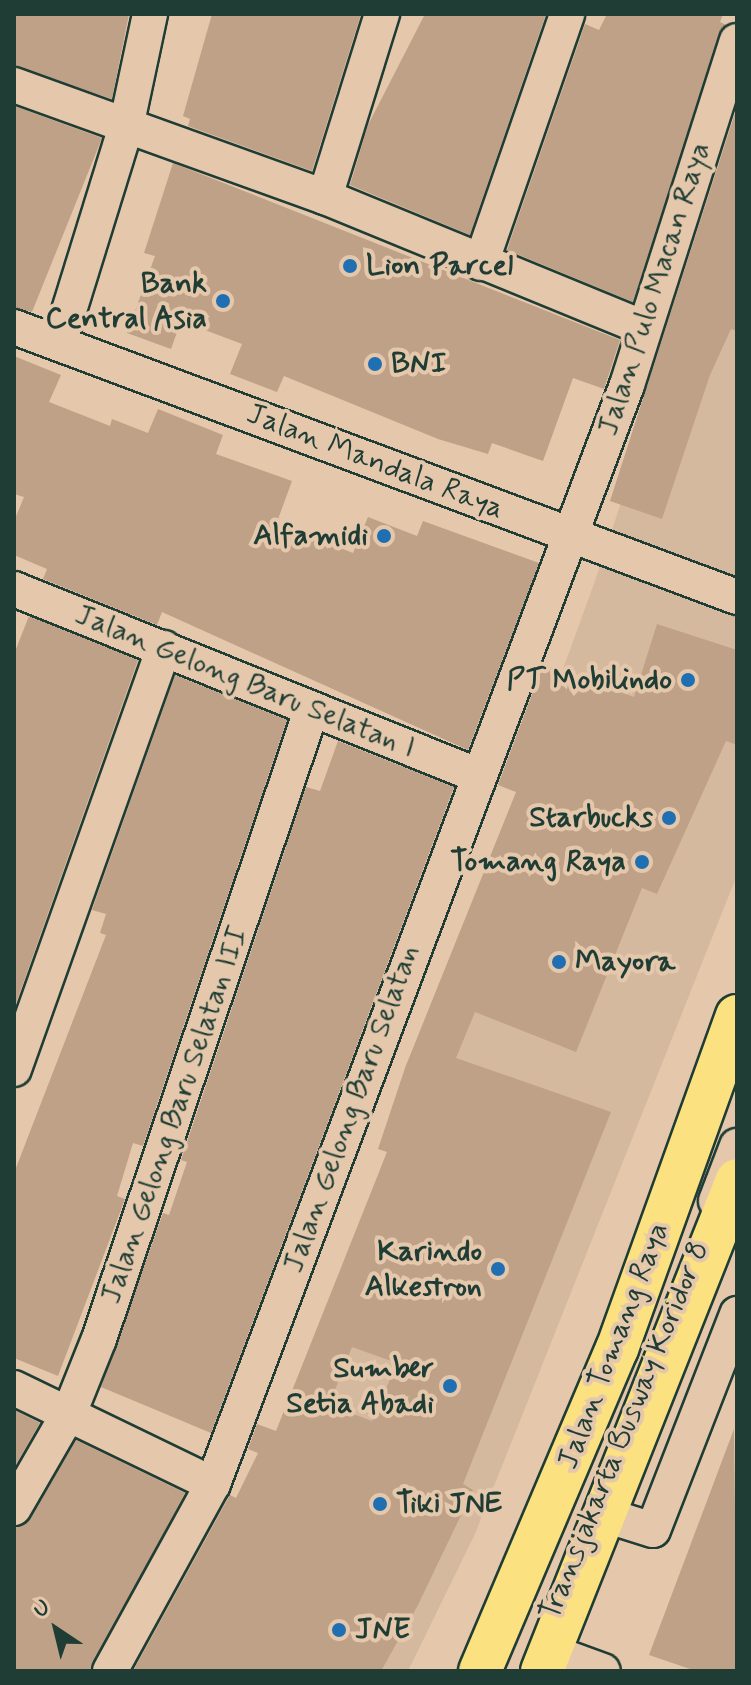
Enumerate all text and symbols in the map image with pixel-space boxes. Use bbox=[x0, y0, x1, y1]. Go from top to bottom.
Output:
street label: Jalan Pulo Macan Raya bbox=[590, 136, 720, 442]
place label: Lion Parcel bbox=[366, 248, 506, 284]
marker: Lion Parcel bbox=[341, 257, 359, 275]
place label: Bank Central Asia bbox=[40, 266, 207, 336]
marker: Bank Central Asia bbox=[214, 292, 232, 310]
place label: BNI bbox=[391, 346, 446, 382]
marker: BNI bbox=[366, 355, 384, 373]
street label: Jalan Mandala Raya bbox=[242, 397, 508, 527]
place label: Alfamidi bbox=[253, 518, 368, 554]
marker: Alfamidi bbox=[375, 527, 393, 545]
street label: Jalan Gelong Baru Selatan I bbox=[66, 596, 424, 768]
place label: PT Mobilindo bbox=[502, 662, 672, 698]
marker: PT Mobilindo bbox=[679, 671, 697, 689]
place label: Starbucks bbox=[529, 800, 653, 836]
marker: Starbucks bbox=[660, 809, 678, 827]
place label: Tomang Raya bbox=[448, 844, 626, 880]
marker: Tomang Raya bbox=[633, 853, 651, 871]
street label: Jalan Gelong Baru Selatan III bbox=[93, 921, 257, 1309]
street label: Jalan Gelong Baru Selatan bbox=[275, 939, 429, 1279]
place label: Mayora bbox=[575, 944, 675, 980]
marker: Mayora bbox=[550, 953, 568, 971]
street label: Jalan Tomang Raya bbox=[550, 1216, 678, 1476]
place label: Karindo Alkestron bbox=[365, 1234, 482, 1304]
street label: Transjakarta Busway Koridor 8 bbox=[532, 1234, 718, 1628]
marker: Karindo Alkestron bbox=[489, 1260, 507, 1278]
place label: Sumber Setia Abadi bbox=[289, 1351, 434, 1422]
marker: Sumber Setia Abadi bbox=[441, 1377, 459, 1395]
place label: Tiki JNE bbox=[396, 1486, 504, 1522]
marker: Tiki JNE bbox=[371, 1495, 389, 1513]
north arrow bbox=[16, 1589, 96, 1669]
text: U bbox=[28, 1594, 56, 1625]
place label: JNE bbox=[355, 1612, 411, 1648]
marker: JNE bbox=[330, 1621, 348, 1639]

